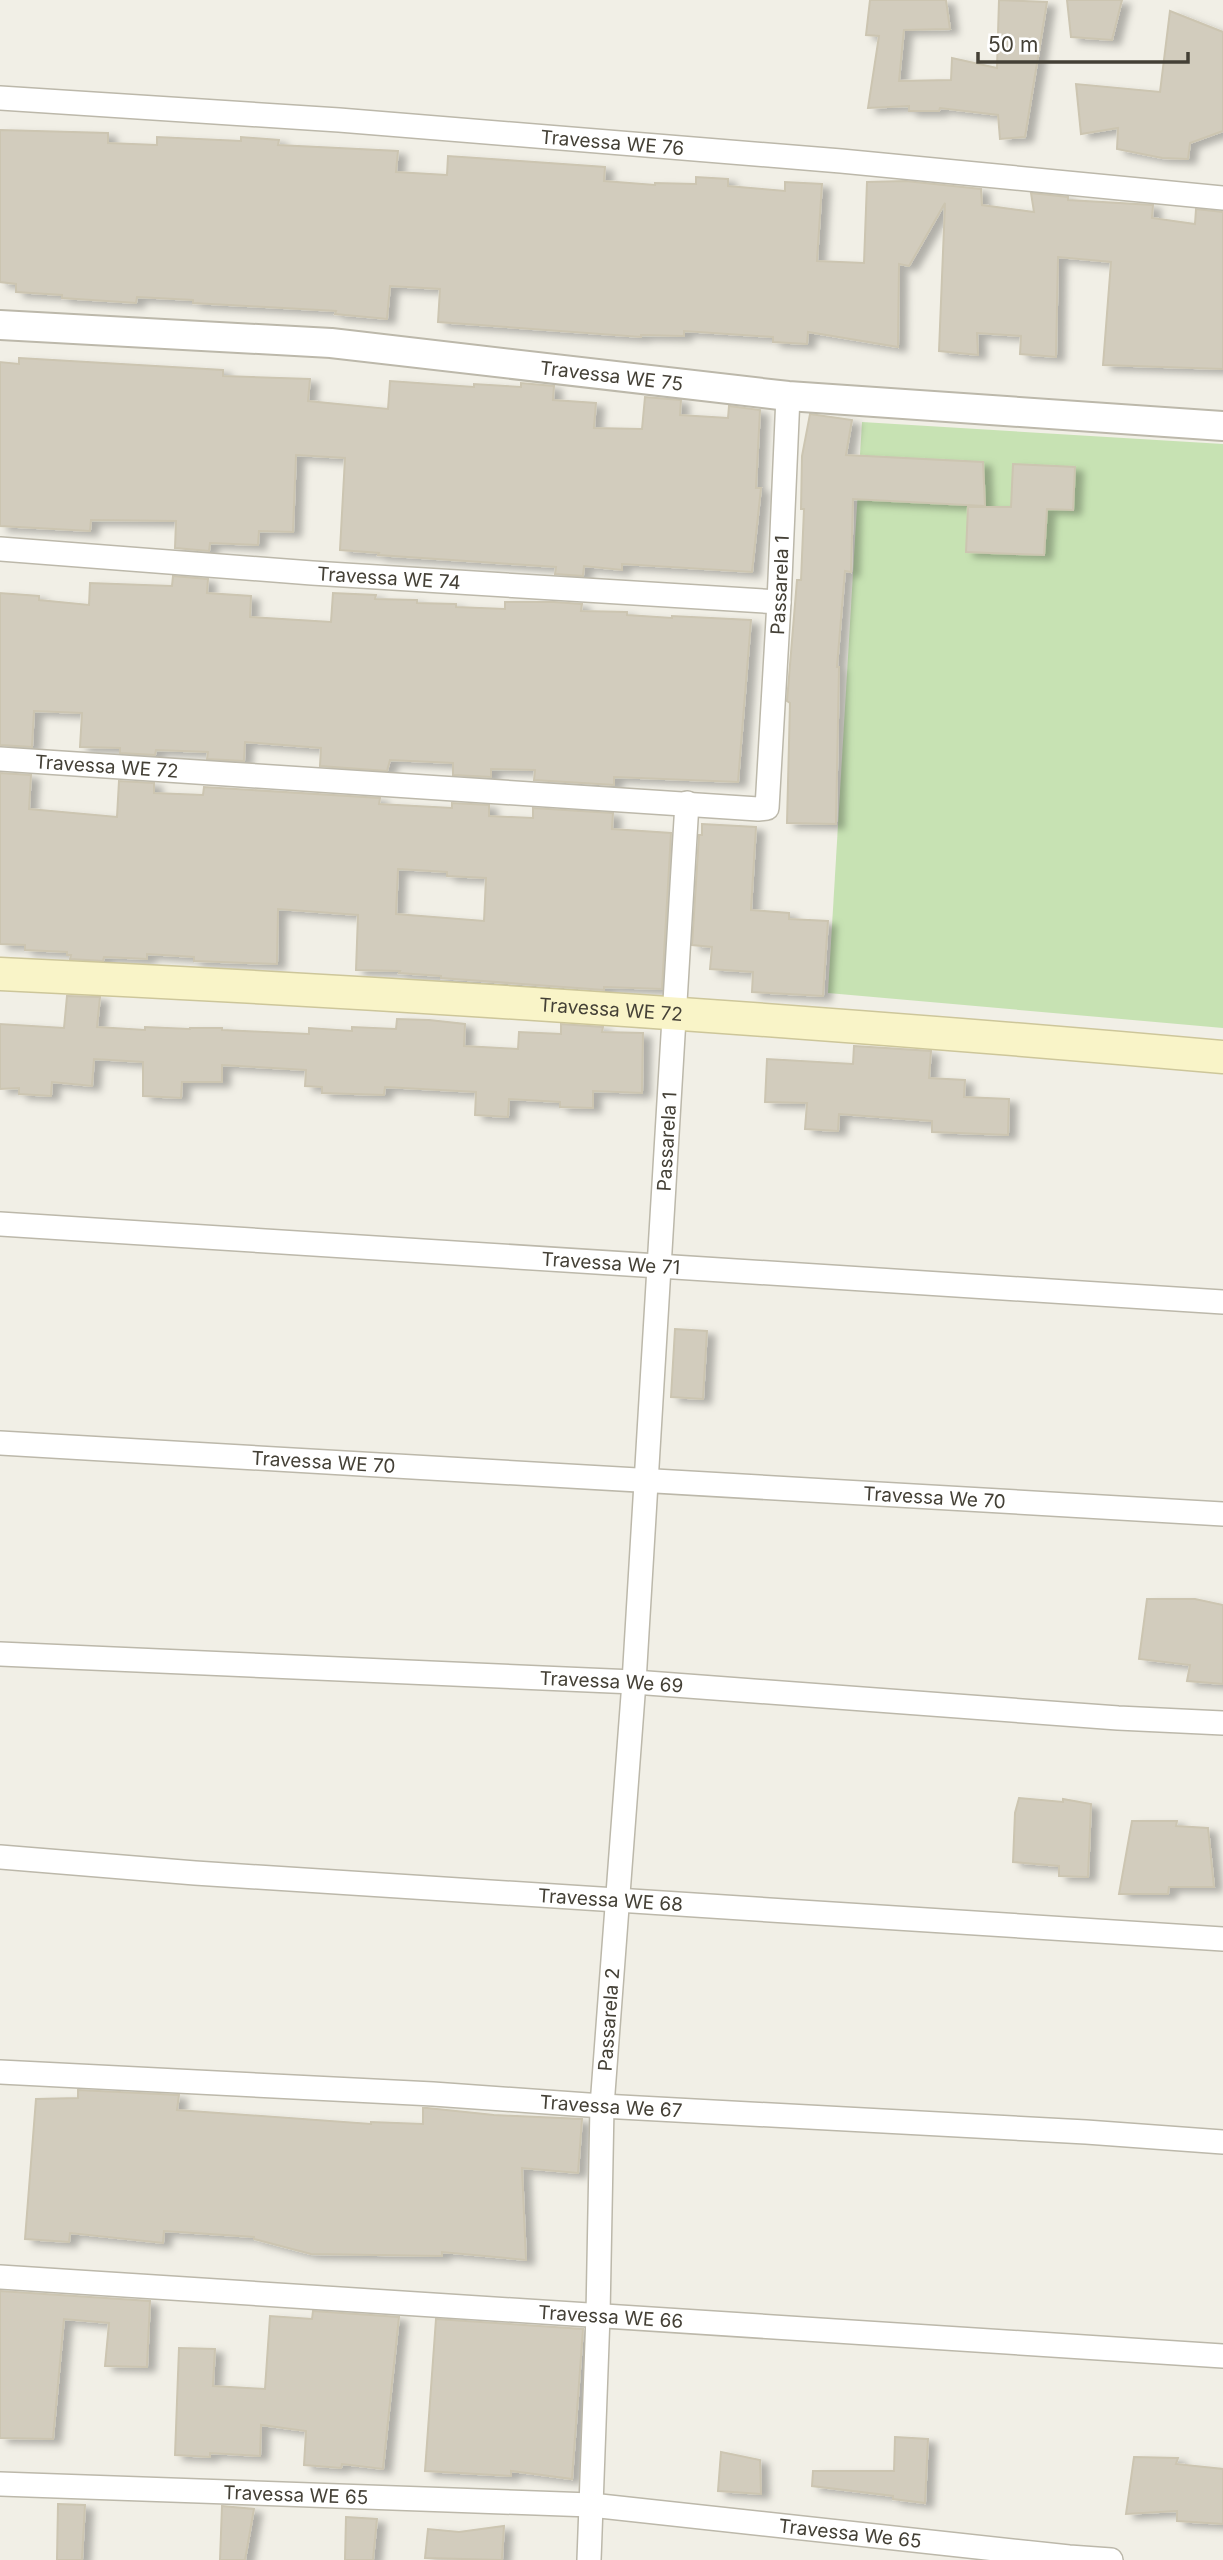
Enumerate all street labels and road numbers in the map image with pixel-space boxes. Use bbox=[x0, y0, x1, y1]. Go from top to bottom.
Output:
street label: Travessa WE 76 bbox=[540, 126, 685, 160]
street label: Travessa WE 75 bbox=[539, 356, 684, 396]
street label: Passarela 1 bbox=[766, 535, 794, 636]
street label: Travessa WE 74 bbox=[316, 562, 461, 594]
street label: Travessa WE 72 bbox=[34, 750, 179, 783]
street label: Travessa WE 72 bbox=[538, 993, 684, 1026]
street label: Passarela 1 bbox=[653, 1091, 682, 1192]
street label: Travessa We 71 bbox=[541, 1248, 681, 1279]
street label: Travessa WE 70 bbox=[251, 1447, 396, 1478]
street label: Travessa We 70 bbox=[862, 1482, 1006, 1513]
street label: Travessa We 69 bbox=[539, 1667, 684, 1698]
street label: Travessa WE 68 bbox=[537, 1884, 684, 1916]
street label: Passarela 2 bbox=[594, 1967, 624, 2072]
street label: Travessa We 67 bbox=[539, 2091, 683, 2122]
street label: Travessa WE 66 bbox=[537, 2301, 684, 2333]
street label: Travessa WE 65 bbox=[223, 2481, 369, 2509]
street label: Travessa We 65 bbox=[777, 2514, 923, 2553]

